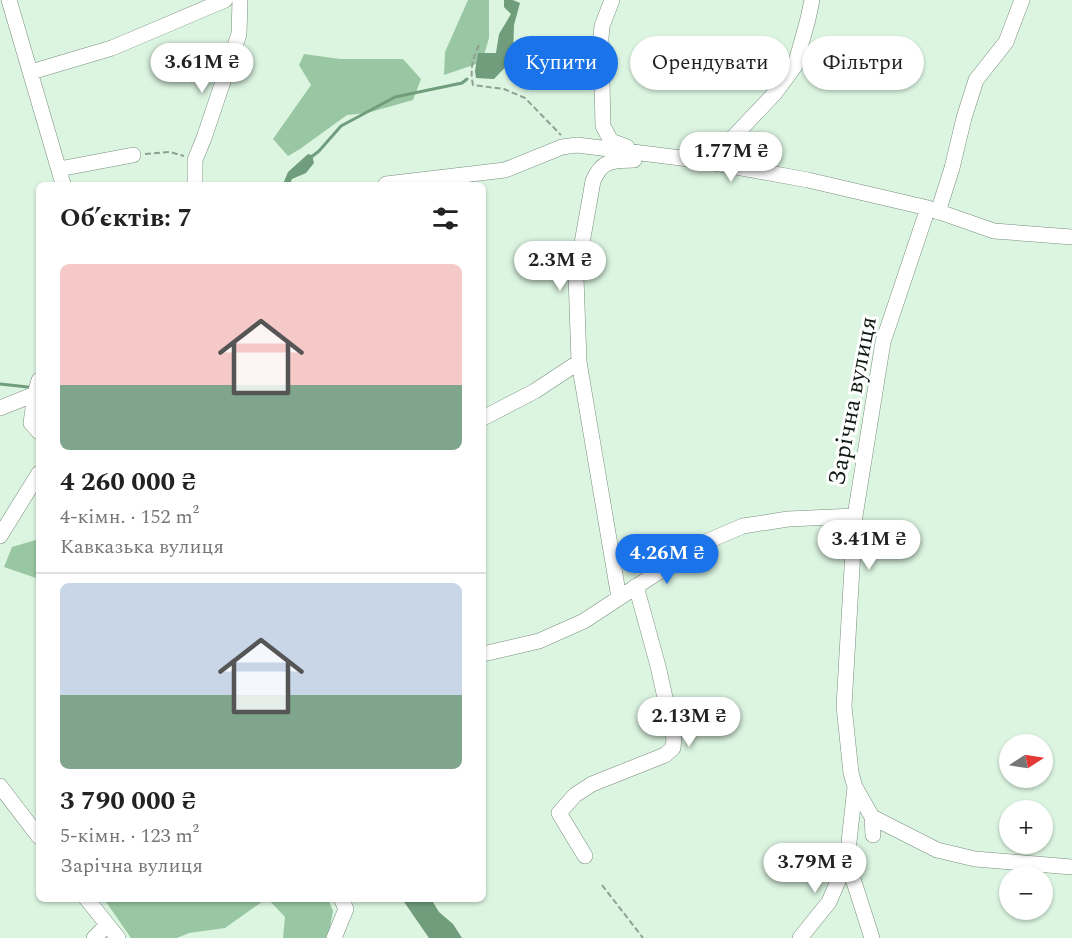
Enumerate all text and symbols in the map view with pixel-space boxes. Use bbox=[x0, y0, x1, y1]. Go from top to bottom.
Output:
chip: Купити bbox=[504, 36, 618, 90]
chip: Орендувати bbox=[630, 36, 790, 90]
chip: Фільтри bbox=[802, 36, 924, 90]
pin: 3.61M ₴ bbox=[147, 43, 257, 94]
text: 3.61M ₴ bbox=[164, 47, 240, 77]
pin: 1.77M ₴ bbox=[676, 132, 786, 183]
text: 1.77M ₴ bbox=[693, 136, 769, 166]
text: Об’єктів: 7 bbox=[60, 198, 192, 238]
icon: filters bbox=[429, 202, 462, 235]
pin: 2.3M ₴ bbox=[511, 241, 609, 292]
text: 2.3M ₴ bbox=[528, 245, 592, 275]
icon: home bbox=[207, 303, 315, 411]
street label: Зарічна вулиця bbox=[819, 313, 887, 489]
text: 4 260 000 ₴ bbox=[60, 462, 196, 502]
text: 4-кімн. · 152 m² bbox=[60, 502, 199, 532]
pin: 3.41M ₴ bbox=[814, 520, 924, 571]
text: 3.41M ₴ bbox=[831, 524, 907, 554]
text: Кавказька вулиця bbox=[60, 532, 224, 562]
pin: 4.26M ₴ bbox=[612, 534, 722, 585]
text: 4.26M ₴ bbox=[629, 538, 705, 568]
icon: home bbox=[207, 622, 315, 730]
pin: 2.13M ₴ bbox=[634, 697, 744, 748]
text: 2.13M ₴ bbox=[651, 701, 727, 731]
north arrow bbox=[999, 734, 1053, 788]
map controls bbox=[999, 734, 1053, 920]
text: 3 790 000 ₴ bbox=[60, 781, 196, 821]
button: + bbox=[999, 800, 1053, 854]
text: 5-кімн. · 123 m² bbox=[60, 821, 199, 851]
pin: 3.79M ₴ bbox=[760, 843, 870, 894]
text: 3.79M ₴ bbox=[777, 847, 853, 877]
text: Зарічна вулиця bbox=[60, 851, 203, 881]
button: − bbox=[999, 866, 1053, 920]

